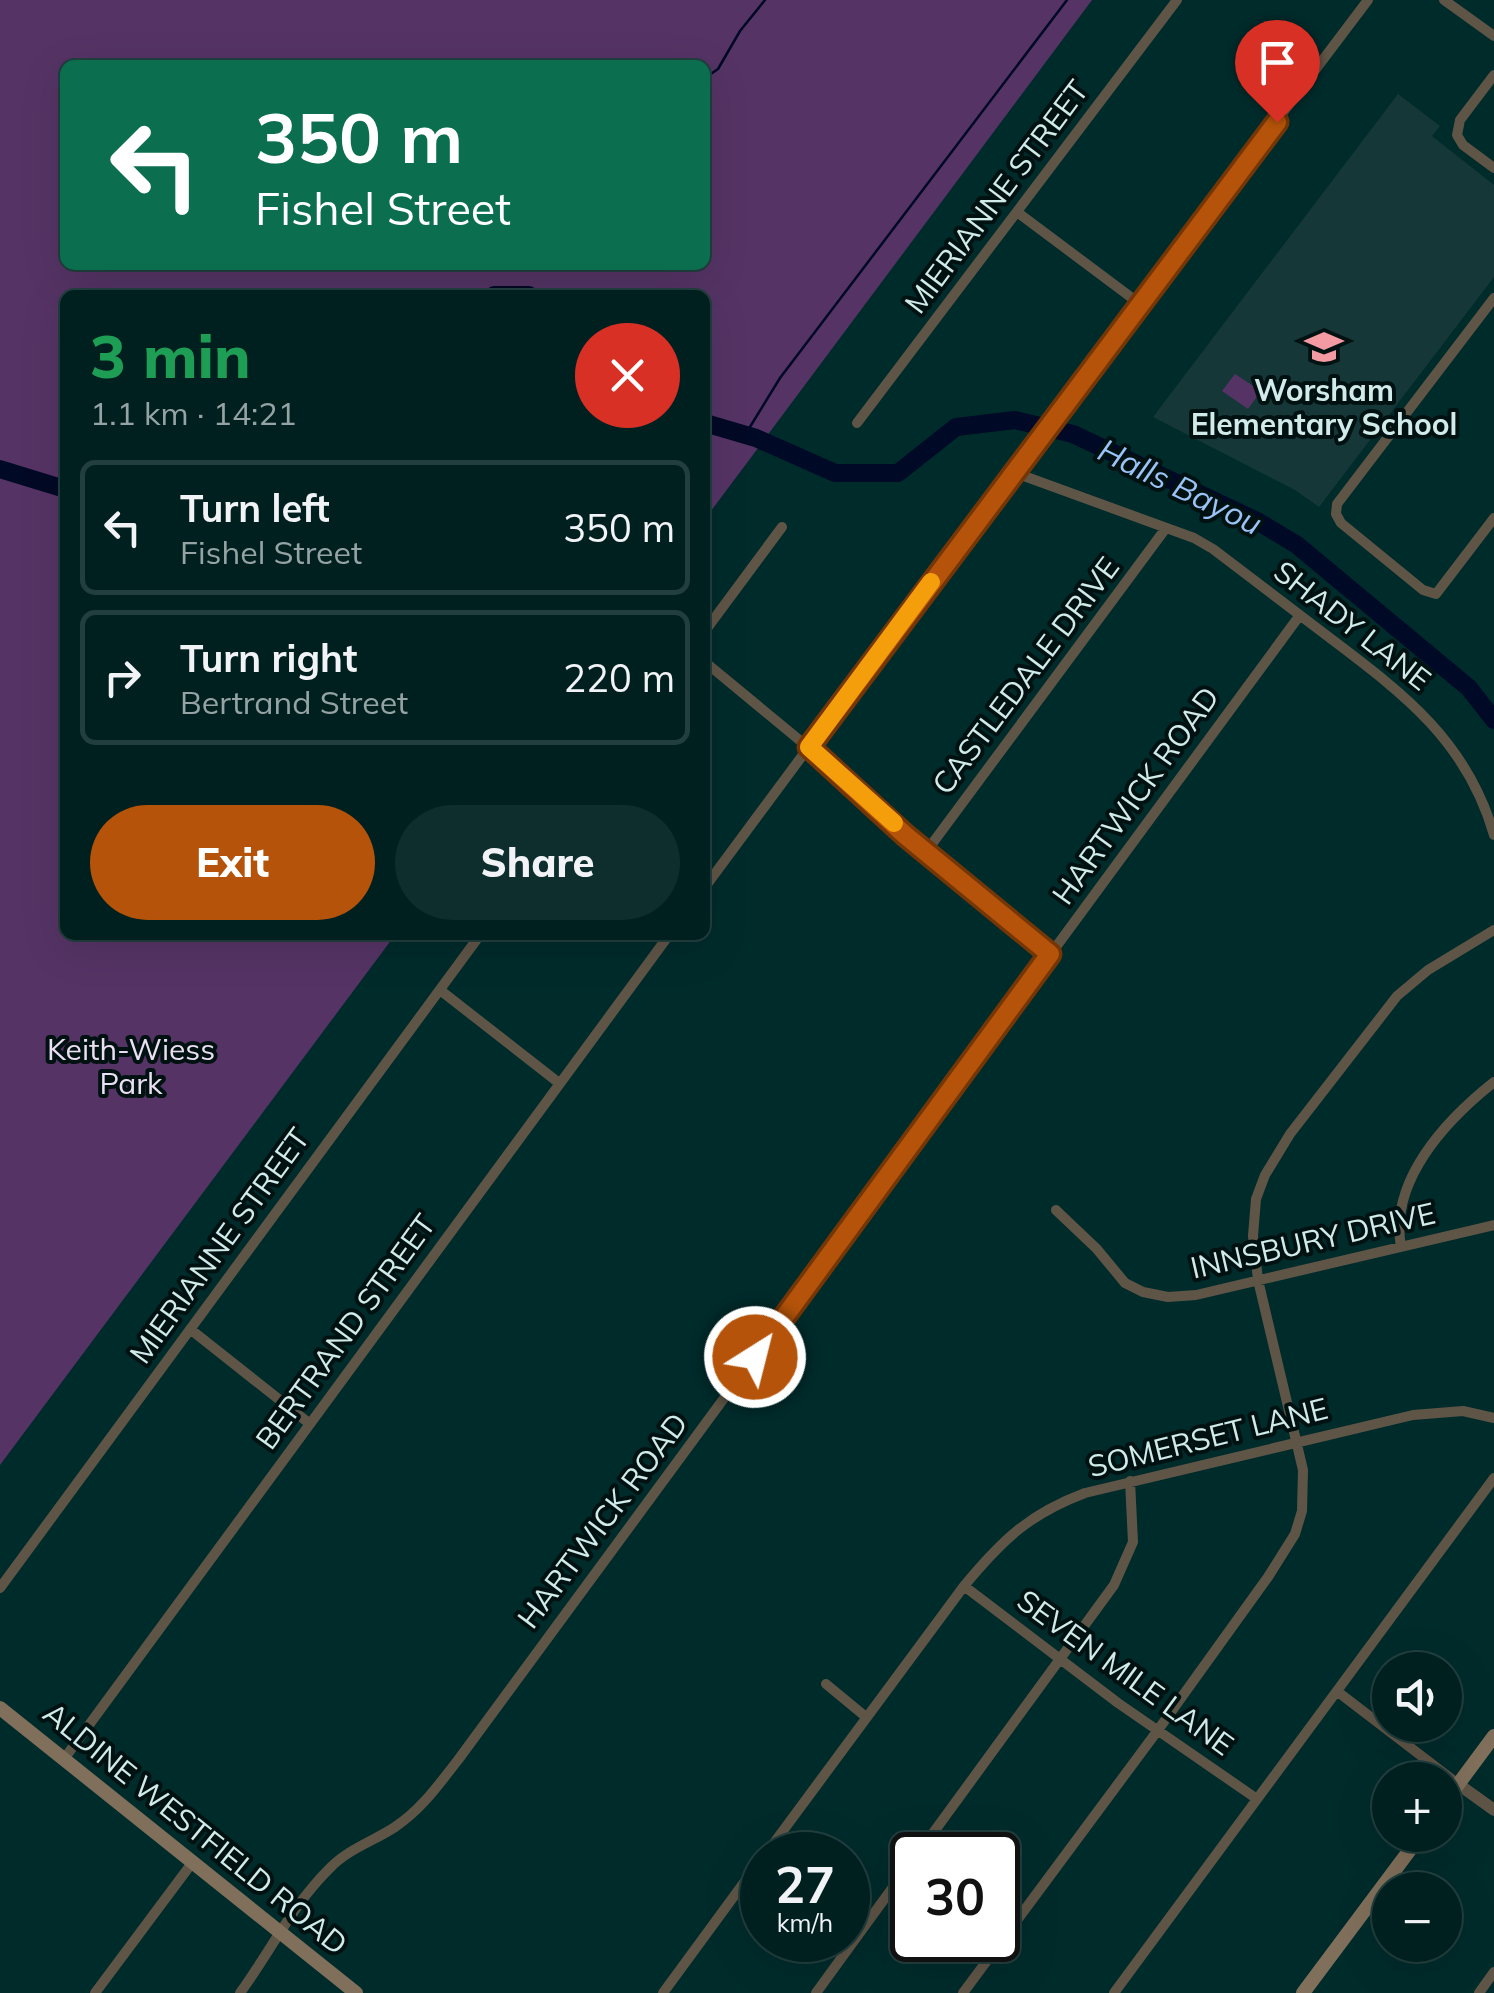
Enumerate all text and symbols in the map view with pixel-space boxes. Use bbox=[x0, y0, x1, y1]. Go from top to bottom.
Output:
pin bbox=[1235, 20, 1320, 123]
icon: arrive bbox=[1250, 35, 1305, 90]
street label: MIERIANNE STREET bbox=[896, 72, 1096, 321]
text: 350 m bbox=[255, 93, 463, 181]
icon: left bbox=[90, 100, 220, 230]
text: Fishel Street bbox=[255, 180, 511, 236]
text: 3 min bbox=[90, 318, 251, 393]
button: close bbox=[575, 323, 680, 428]
school or university icon: Worsham Elementary School bbox=[1303, 326, 1345, 368]
place label: Worsham Elementary School bbox=[1191, 371, 1457, 443]
text: 1.1 km · 14:21 bbox=[90, 393, 297, 433]
water label: Halls Bayou bbox=[1092, 429, 1269, 543]
text: Turn left bbox=[180, 484, 330, 532]
icon: left bbox=[95, 500, 150, 555]
text: 350 m bbox=[563, 504, 675, 552]
text: Fishel Street bbox=[180, 532, 362, 572]
street label: CASTLEDALE DRIVE bbox=[923, 549, 1127, 802]
street label: SHADY LANE bbox=[1267, 552, 1439, 698]
text: Turn right bbox=[180, 634, 357, 682]
icon: right bbox=[95, 650, 150, 705]
text: 220 m bbox=[563, 654, 675, 702]
street label: HARTWICK ROAD bbox=[1043, 679, 1227, 912]
text: Bertrand Street bbox=[180, 682, 408, 722]
button: Exit bbox=[90, 805, 375, 920]
button: Share bbox=[395, 805, 680, 920]
park label: Keith-Wiess Park bbox=[47, 1030, 215, 1102]
street label: MIERIANNE STREET bbox=[121, 1120, 317, 1371]
street label: INNSBURY DRIVE bbox=[1187, 1193, 1439, 1287]
street label: BERTRAND STREET bbox=[247, 1206, 443, 1456]
position arrow bbox=[703, 1305, 807, 1409]
street label: SOMERSET LANE bbox=[1084, 1389, 1332, 1485]
street label: HARTWICK ROAD bbox=[509, 1405, 696, 1636]
street label: SEVEN MILE LANE bbox=[1010, 1581, 1241, 1763]
map controls bbox=[1372, 1652, 1462, 1962]
button: sound bbox=[1372, 1652, 1462, 1742]
street label: ALDINE WESTFIELD ROAD bbox=[36, 1694, 355, 1963]
button: + bbox=[1372, 1762, 1462, 1852]
speed limit sign: 30 bbox=[890, 1832, 1020, 1962]
text: 27 bbox=[775, 1853, 835, 1916]
button: − bbox=[1372, 1872, 1462, 1962]
text: km/h bbox=[777, 1907, 833, 1938]

